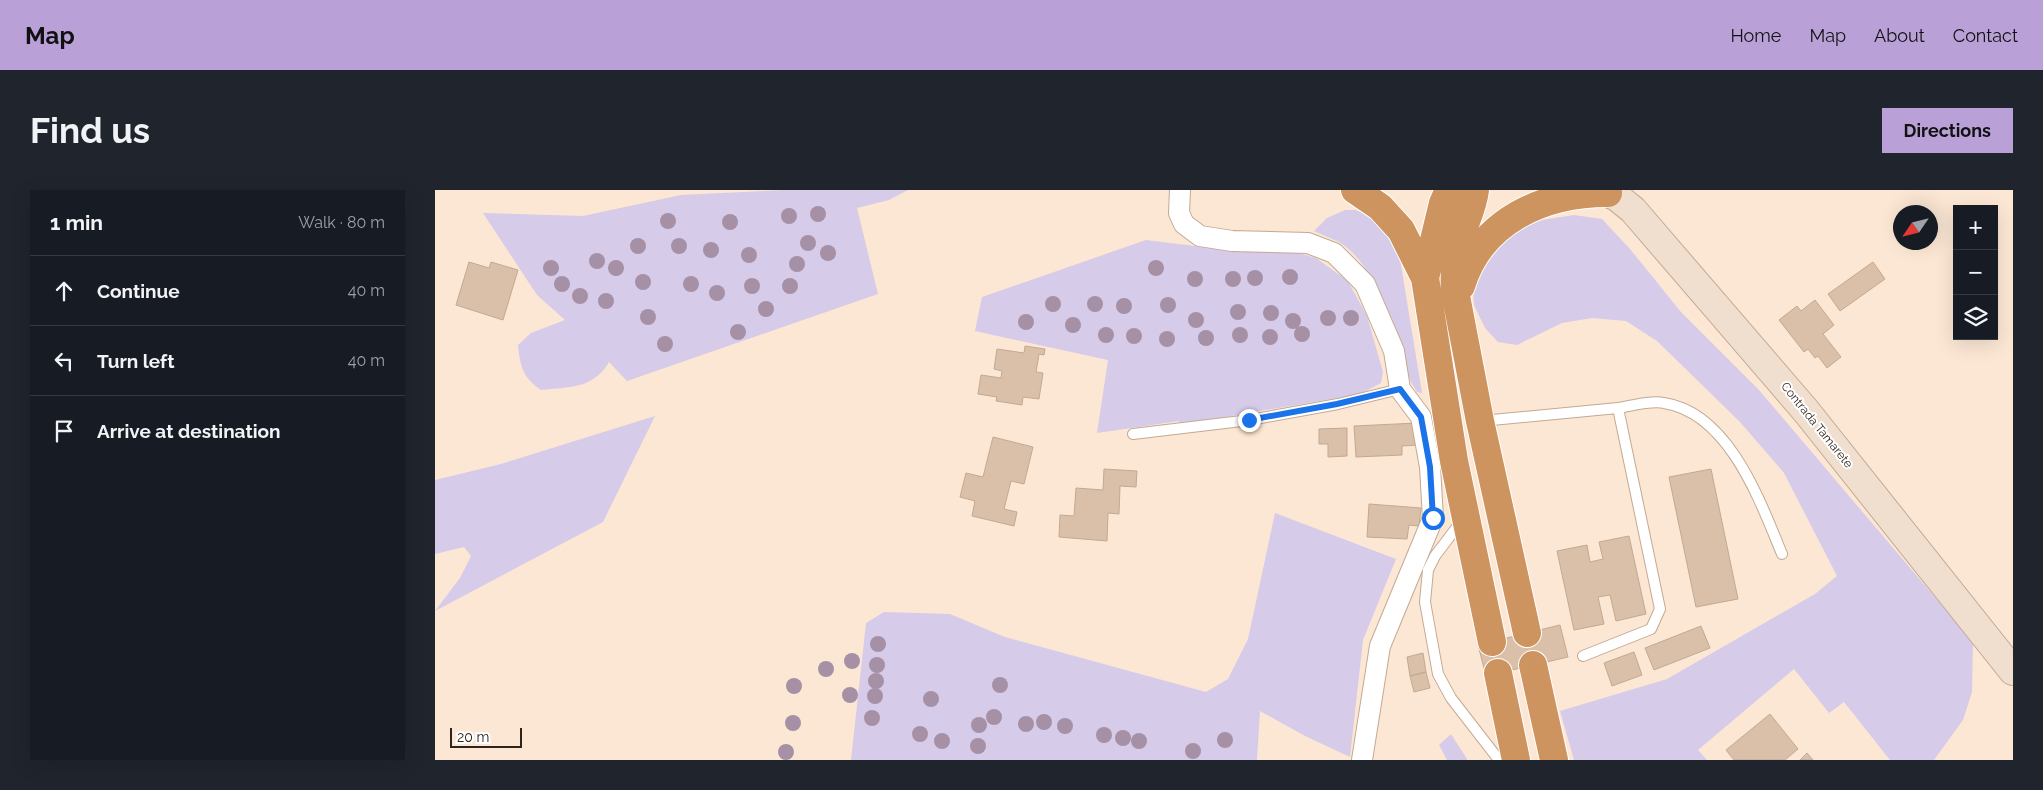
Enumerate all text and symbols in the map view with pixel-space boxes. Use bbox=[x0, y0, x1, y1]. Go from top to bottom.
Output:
text: Map bbox=[25, 21, 75, 50]
text: Home bbox=[1730, 25, 1781, 46]
text: Map bbox=[1809, 25, 1846, 46]
text: About bbox=[1874, 25, 1925, 46]
text: Contact bbox=[1953, 25, 2018, 46]
button: Directions bbox=[1882, 108, 2013, 153]
text: Find us bbox=[30, 110, 150, 151]
north arrow bbox=[1893, 205, 1938, 250]
map controls bbox=[1953, 205, 1998, 340]
button: + bbox=[1953, 205, 1998, 250]
text: 1 min bbox=[50, 210, 103, 235]
text: Walk · 80 m bbox=[298, 213, 385, 232]
button: − bbox=[1953, 250, 1998, 295]
icon: ahead bbox=[50, 277, 78, 305]
text: Continue bbox=[97, 280, 180, 302]
text: 40 m bbox=[348, 281, 385, 300]
button: layers bbox=[1953, 295, 1998, 340]
icon: left bbox=[50, 347, 78, 375]
text: Turn left bbox=[97, 350, 174, 372]
text: 40 m bbox=[348, 351, 385, 370]
street label: Contrada Tamarete bbox=[1778, 379, 1856, 471]
route end bbox=[1238, 409, 1261, 432]
icon: arrive bbox=[50, 417, 78, 445]
text: Arrive at destination bbox=[97, 420, 281, 442]
route start bbox=[1422, 507, 1445, 530]
scale bar bbox=[450, 725, 523, 748]
text: 20 m bbox=[457, 729, 489, 745]

